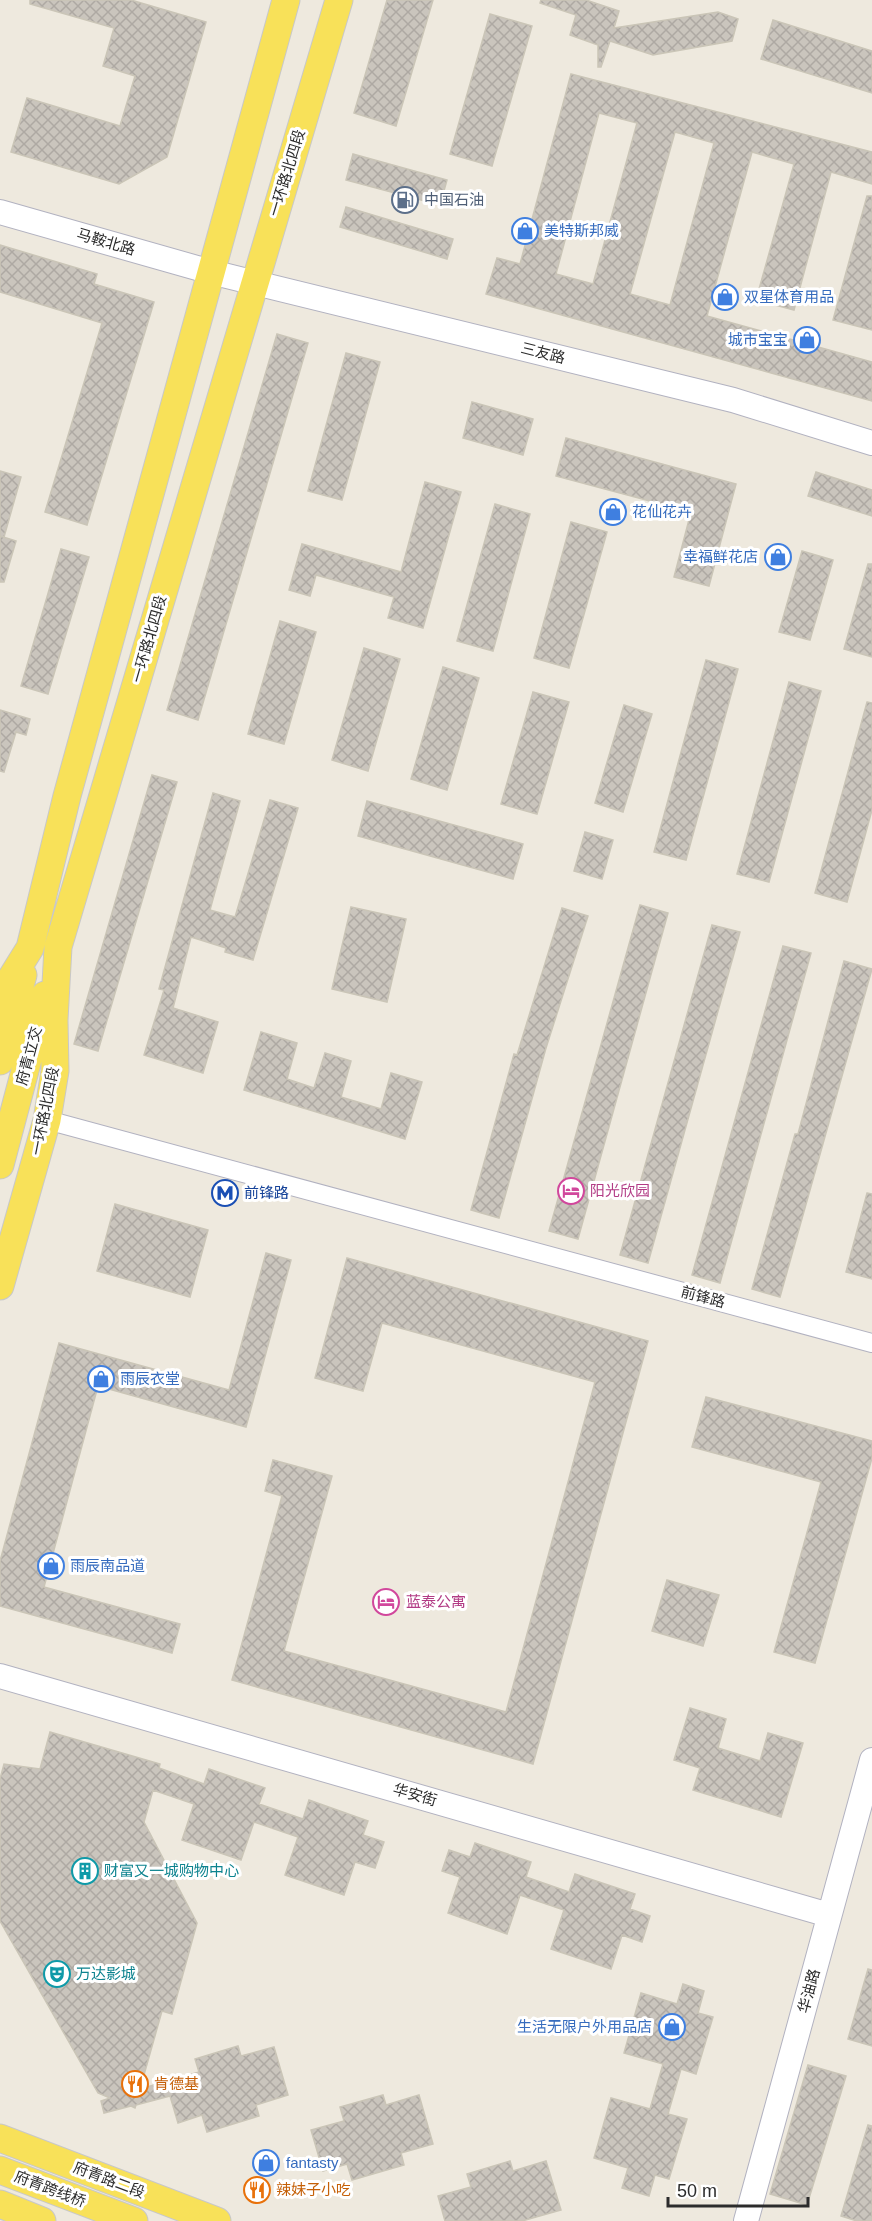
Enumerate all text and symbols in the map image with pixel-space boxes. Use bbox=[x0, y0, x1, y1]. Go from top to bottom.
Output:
street label: 一环路北四段 bbox=[265, 127, 308, 218]
fuel station icon: 中国石油 bbox=[390, 185, 420, 215]
place label: 中国石油 bbox=[424, 191, 484, 208]
shop icon: 美特斯邦威 bbox=[510, 216, 540, 246]
place label: 美特斯邦威 bbox=[544, 222, 619, 239]
street label: 马鞍北路 bbox=[75, 225, 137, 258]
shop icon: 双星体育用品 bbox=[710, 282, 740, 312]
place label: 双星体育用品 bbox=[744, 288, 834, 305]
shop icon: 城市宝宝 bbox=[792, 325, 822, 355]
place label: 城市宝宝 bbox=[728, 331, 788, 348]
street label: 三友路 bbox=[519, 339, 567, 366]
shop icon: 花仙花卉 bbox=[598, 497, 628, 527]
place label: 花仙花卉 bbox=[632, 503, 692, 520]
shop icon: 幸福鲜花店 bbox=[763, 542, 793, 572]
place label: 幸福鲜花店 bbox=[683, 548, 758, 565]
street label: 一环路北四段 bbox=[128, 593, 169, 684]
street label: 府青立交 bbox=[13, 1025, 44, 1087]
street label: 一环路北四段 bbox=[28, 1065, 61, 1157]
hotel icon: 阳光欣园 bbox=[556, 1176, 586, 1206]
metro station icon: 前锋路 bbox=[210, 1178, 240, 1208]
place label: 阳光欣园 bbox=[590, 1182, 650, 1199]
place label: 前锋路 bbox=[244, 1184, 289, 1201]
street label: 前锋路 bbox=[679, 1282, 727, 1311]
shop icon: 雨辰衣堂 bbox=[86, 1364, 116, 1394]
place label: 雨辰衣堂 bbox=[120, 1370, 180, 1387]
shop icon: 雨辰南品道 bbox=[36, 1551, 66, 1581]
place label: 雨辰南品道 bbox=[70, 1557, 145, 1574]
hotel icon: 蓝泰公寓 bbox=[371, 1587, 401, 1617]
place label: 蓝泰公寓 bbox=[406, 1593, 466, 1610]
street label: 华安街 bbox=[391, 1780, 439, 1809]
building icon: 财富又一城购物中心 bbox=[70, 1856, 100, 1886]
place label: 财富又一城购物中心 bbox=[104, 1862, 239, 1879]
theatre icon: 万达影城 bbox=[42, 1959, 72, 1989]
place label: 万达影城 bbox=[76, 1965, 136, 1982]
street label: 华油路 bbox=[794, 1967, 823, 2015]
shop icon: 生活无限户外用品店 bbox=[657, 2012, 687, 2042]
place label: 生活无限户外用品店 bbox=[517, 2018, 652, 2035]
restaurant icon: 肯德基 bbox=[120, 2069, 150, 2099]
place label: 肯德基 bbox=[154, 2075, 199, 2092]
shop icon: fantasty bbox=[251, 2148, 281, 2178]
place label: fantasty bbox=[286, 2154, 339, 2171]
street label: 府青路二段 bbox=[71, 2158, 147, 2201]
street label: 府青跨线桥 bbox=[12, 2167, 88, 2210]
scale bar bbox=[668, 2170, 808, 2208]
restaurant icon: 辣妹子小吃 bbox=[242, 2175, 272, 2205]
place label: 辣妹子小吃 bbox=[276, 2181, 351, 2198]
text: 50 m bbox=[677, 2181, 717, 2201]

